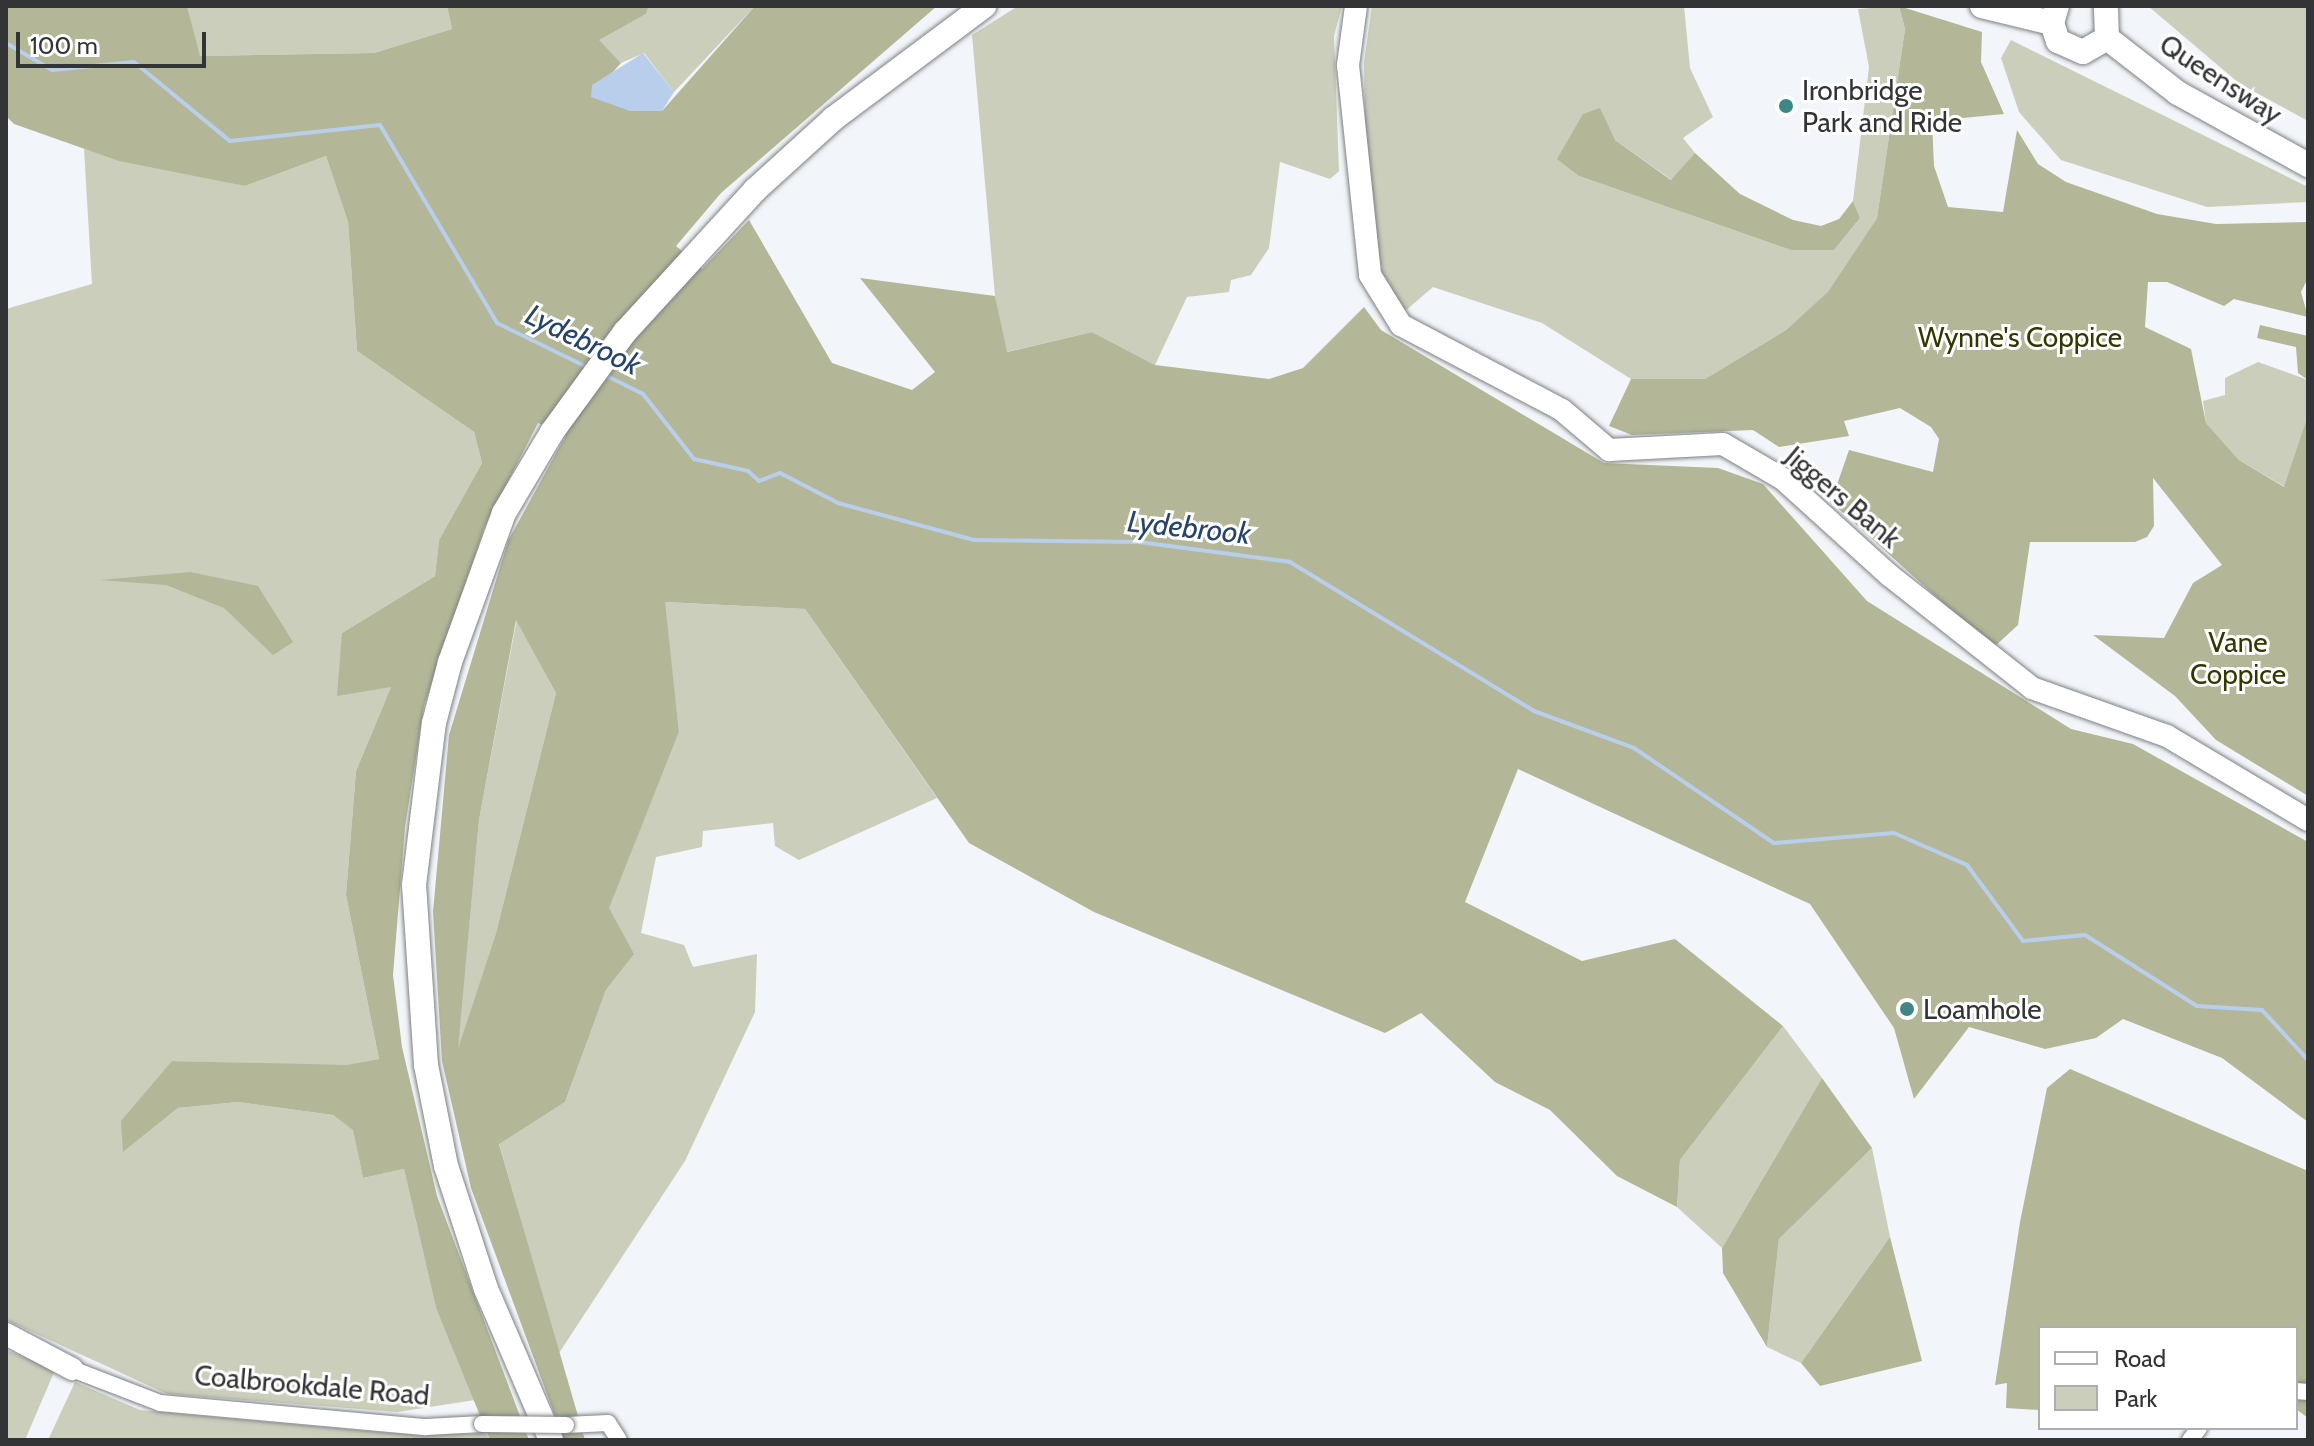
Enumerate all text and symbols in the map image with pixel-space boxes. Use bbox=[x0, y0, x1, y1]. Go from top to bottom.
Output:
scale bar bbox=[20, 16, 210, 66]
street label: Queensway bbox=[2153, 27, 2289, 131]
text: 100 m bbox=[30, 31, 98, 60]
place label: Ironbridge Park and Ride bbox=[1802, 73, 1962, 139]
marker: Ironbridge Park and Ride bbox=[1777, 97, 1795, 115]
water label: Lydebrook bbox=[520, 297, 646, 383]
park label: Wynne's Coppice bbox=[1918, 320, 2122, 354]
street label: Jiggers Bank bbox=[1779, 439, 1907, 555]
water label: Lydebrook bbox=[1126, 504, 1252, 552]
park label: Vane Coppice bbox=[2190, 625, 2286, 691]
place label: Loamhole bbox=[1923, 992, 2042, 1026]
marker: Loamhole bbox=[1898, 1000, 1916, 1018]
legend bbox=[2038, 1326, 2298, 1430]
text: Road bbox=[2114, 1344, 2166, 1373]
street label: Coalbrookdale Road bbox=[193, 1358, 431, 1412]
text: Park bbox=[2114, 1384, 2157, 1413]

